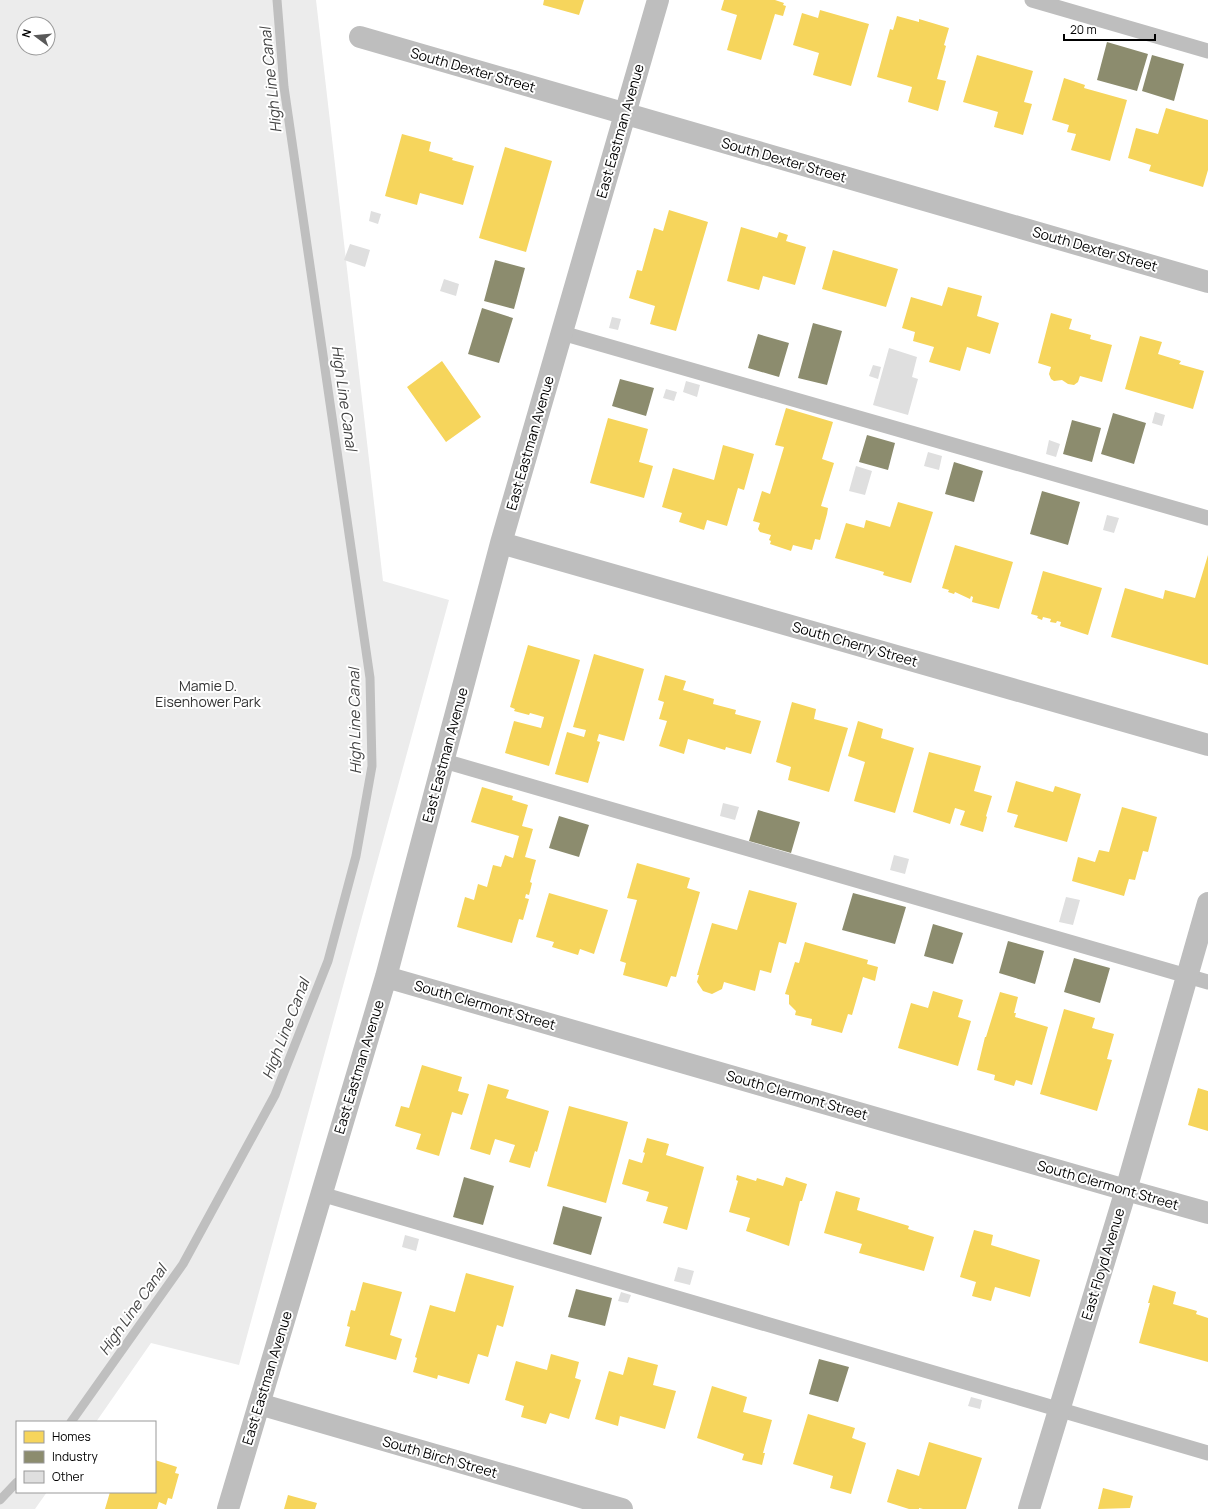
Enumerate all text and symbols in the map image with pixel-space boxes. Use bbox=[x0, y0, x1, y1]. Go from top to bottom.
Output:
north arrow bbox=[16, 16, 56, 56]
scale bar bbox=[1064, 16, 1155, 42]
text: 20 m bbox=[1070, 21, 1097, 38]
water label: High Line Canal bbox=[254, 24, 286, 134]
text: N bbox=[18, 27, 34, 39]
street label: South Dexter Street bbox=[408, 43, 538, 97]
street label: East Eastman Avenue bbox=[591, 61, 648, 200]
street label: South Dexter Street bbox=[719, 133, 849, 187]
street label: South Dexter Street bbox=[1030, 222, 1160, 276]
water label: High Line Canal bbox=[327, 344, 363, 454]
street label: East Eastman Avenue bbox=[501, 373, 558, 512]
street label: South Cherry Street bbox=[790, 617, 921, 671]
water label: High Line Canal bbox=[343, 665, 366, 774]
park label: Mamie D. Eisenhower Park bbox=[155, 676, 262, 711]
street label: East Eastman Avenue bbox=[417, 685, 472, 824]
water label: High Line Canal bbox=[257, 973, 315, 1082]
street label: South Clermont Street bbox=[412, 975, 559, 1034]
street label: East Eastman Avenue bbox=[329, 998, 388, 1136]
street label: South Clermont Street bbox=[724, 1065, 871, 1124]
street label: South Clermont Street bbox=[1035, 1155, 1182, 1214]
street label: East Floyd Avenue bbox=[1076, 1206, 1129, 1322]
water label: High Line Canal bbox=[94, 1258, 173, 1359]
street label: East Eastman Avenue bbox=[237, 1309, 296, 1447]
legend bbox=[16, 1421, 156, 1493]
text: Homes bbox=[52, 1428, 91, 1445]
street label: South Birch Street bbox=[380, 1431, 500, 1482]
text: Industry bbox=[52, 1448, 98, 1465]
text: Other bbox=[52, 1468, 85, 1485]

